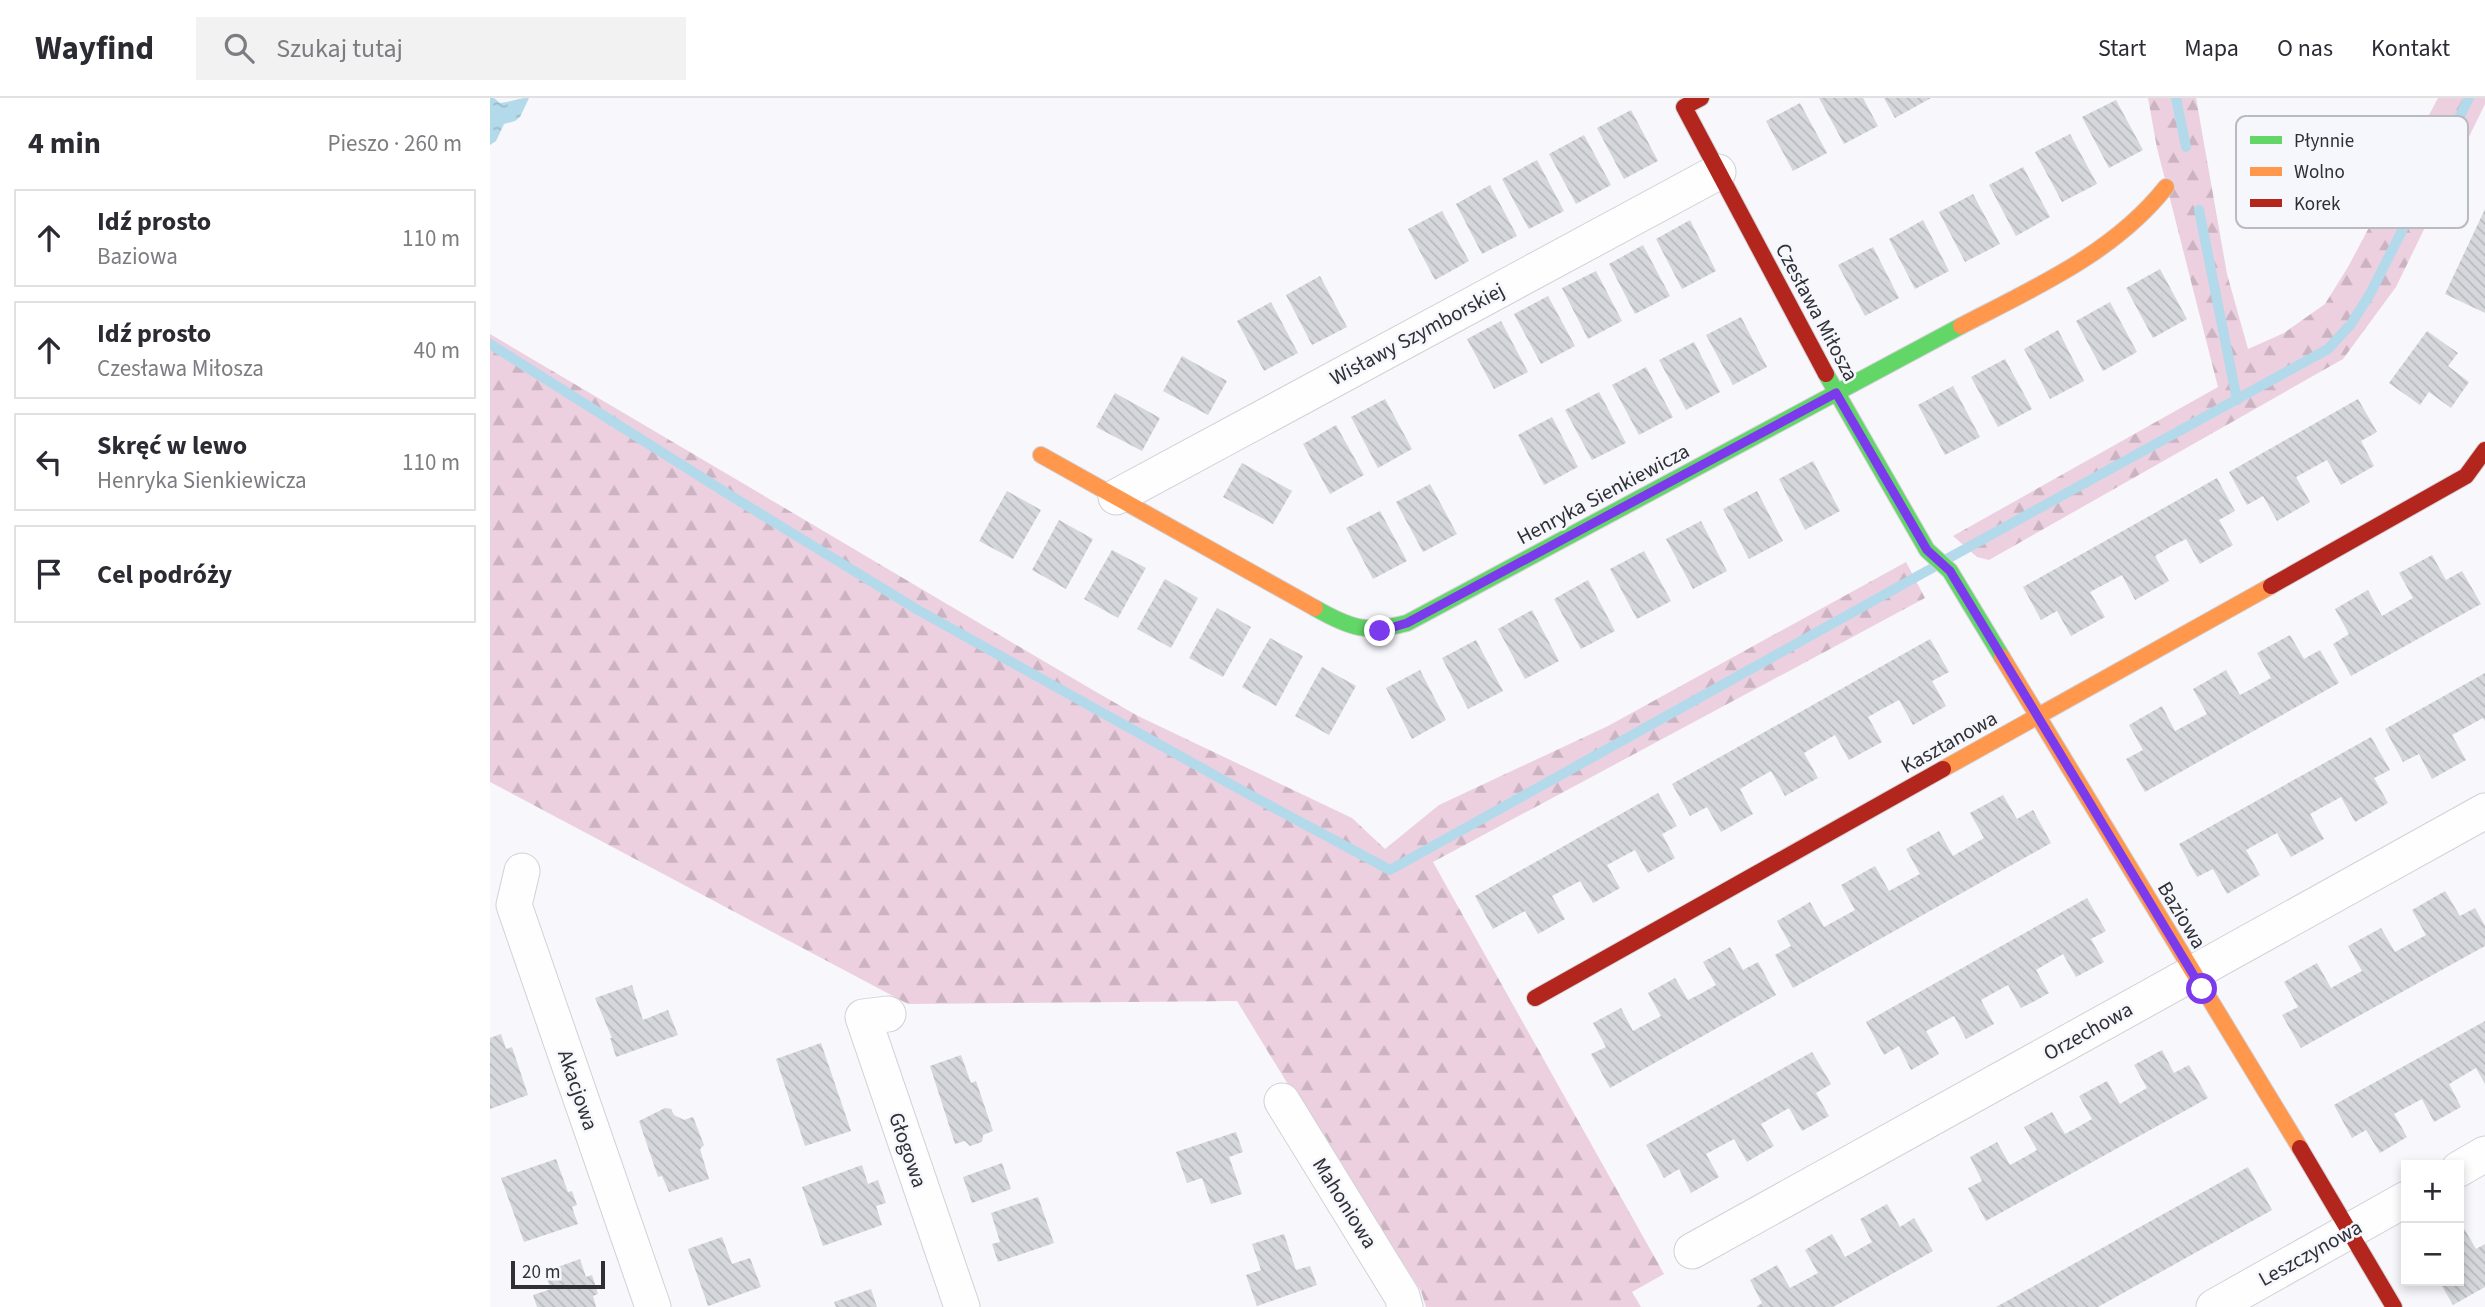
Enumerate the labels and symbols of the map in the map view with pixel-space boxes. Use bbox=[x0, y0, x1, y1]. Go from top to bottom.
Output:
legend bbox=[2236, 116, 2468, 228]
text: Płynnie bbox=[2294, 128, 2354, 155]
text: Wolno bbox=[2294, 159, 2345, 186]
text: Korek bbox=[2294, 191, 2341, 218]
street label: Czesława Miłosza bbox=[1768, 238, 1866, 386]
street label: Wisławy Szymborskiej bbox=[1324, 275, 1510, 393]
street label: Henryka Sienkiewicza bbox=[1511, 436, 1695, 552]
route end bbox=[1364, 615, 1395, 646]
street label: Kasztanowa bbox=[1895, 703, 2003, 781]
street label: Baziowa bbox=[2150, 876, 2214, 954]
route start bbox=[2186, 973, 2217, 1004]
street label: Orzechowa bbox=[2038, 994, 2138, 1068]
street label: Akacjowa bbox=[550, 1046, 606, 1134]
street label: Głogowa bbox=[881, 1108, 935, 1192]
street label: Mahoniowa bbox=[1305, 1152, 1385, 1254]
street label: Leszczynowa bbox=[2253, 1212, 2367, 1294]
scale bar bbox=[511, 1258, 606, 1290]

